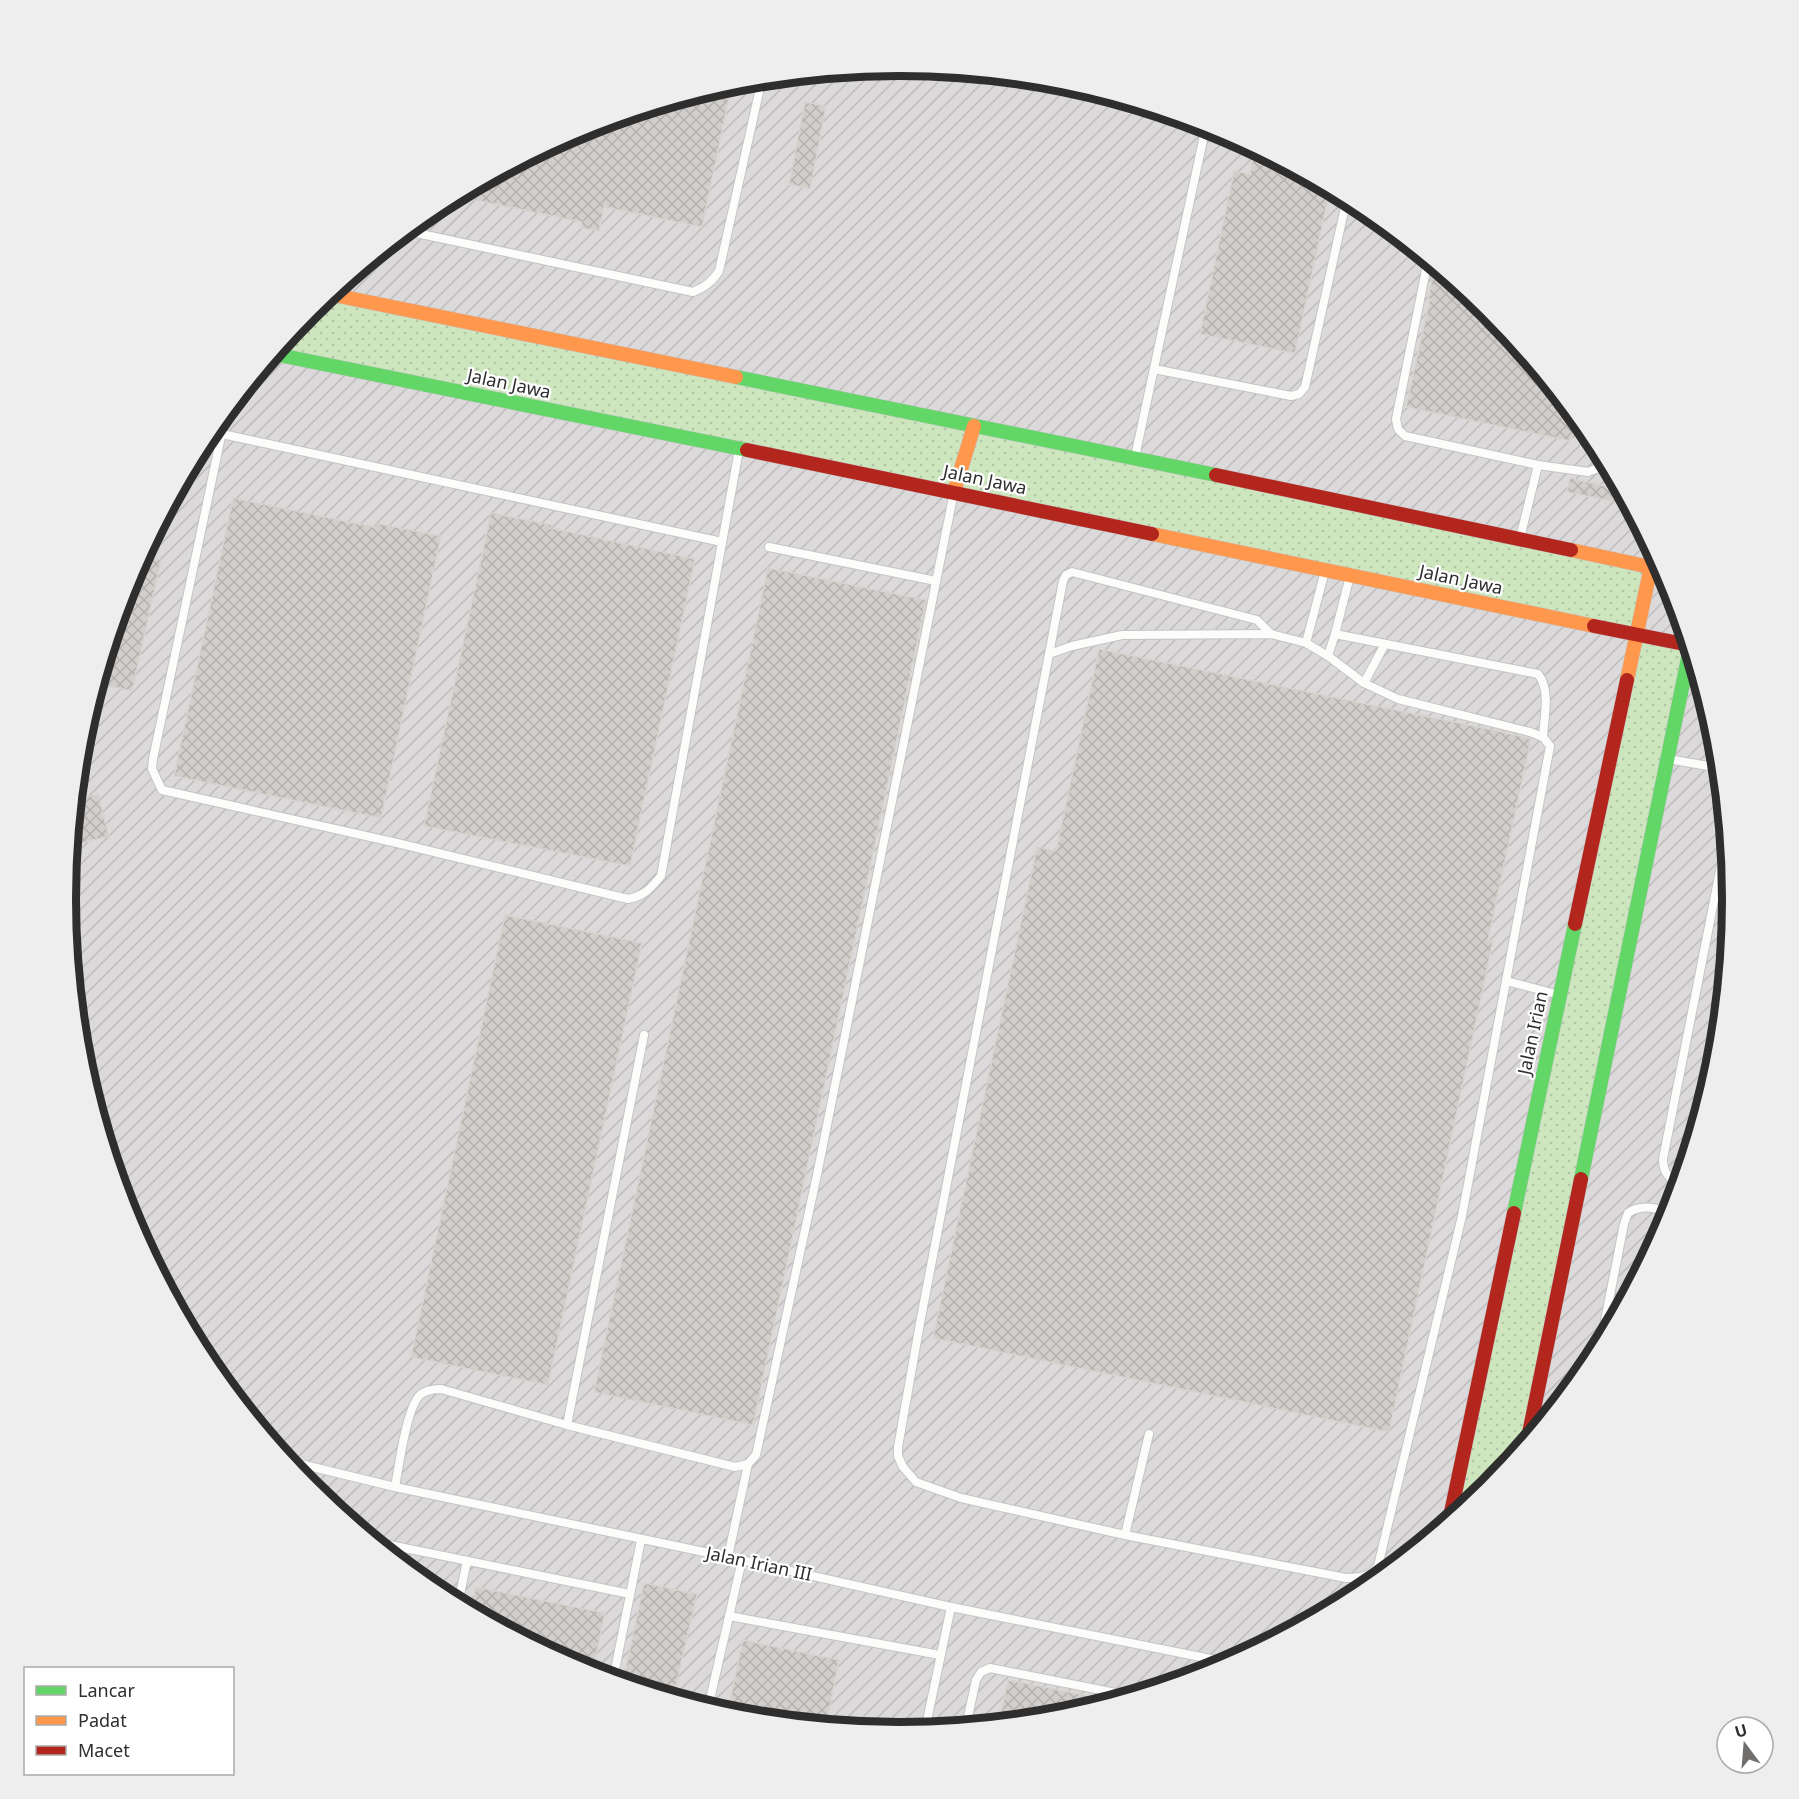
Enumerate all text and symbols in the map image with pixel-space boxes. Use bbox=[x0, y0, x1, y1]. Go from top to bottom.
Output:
street label: Jalan Jawa bbox=[463, 362, 553, 404]
street label: Jalan Jawa bbox=[939, 458, 1029, 500]
street label: Jalan Jawa bbox=[1415, 558, 1505, 600]
street label: Jalan Irian bbox=[1511, 989, 1553, 1079]
street label: Jalan Irian III bbox=[702, 1540, 814, 1586]
legend bbox=[24, 1667, 234, 1775]
text: Lancar bbox=[78, 1678, 135, 1702]
text: Padat bbox=[78, 1708, 127, 1732]
north arrow bbox=[1715, 1715, 1775, 1775]
text: U bbox=[1732, 1718, 1750, 1743]
text: Macet bbox=[78, 1738, 130, 1762]

